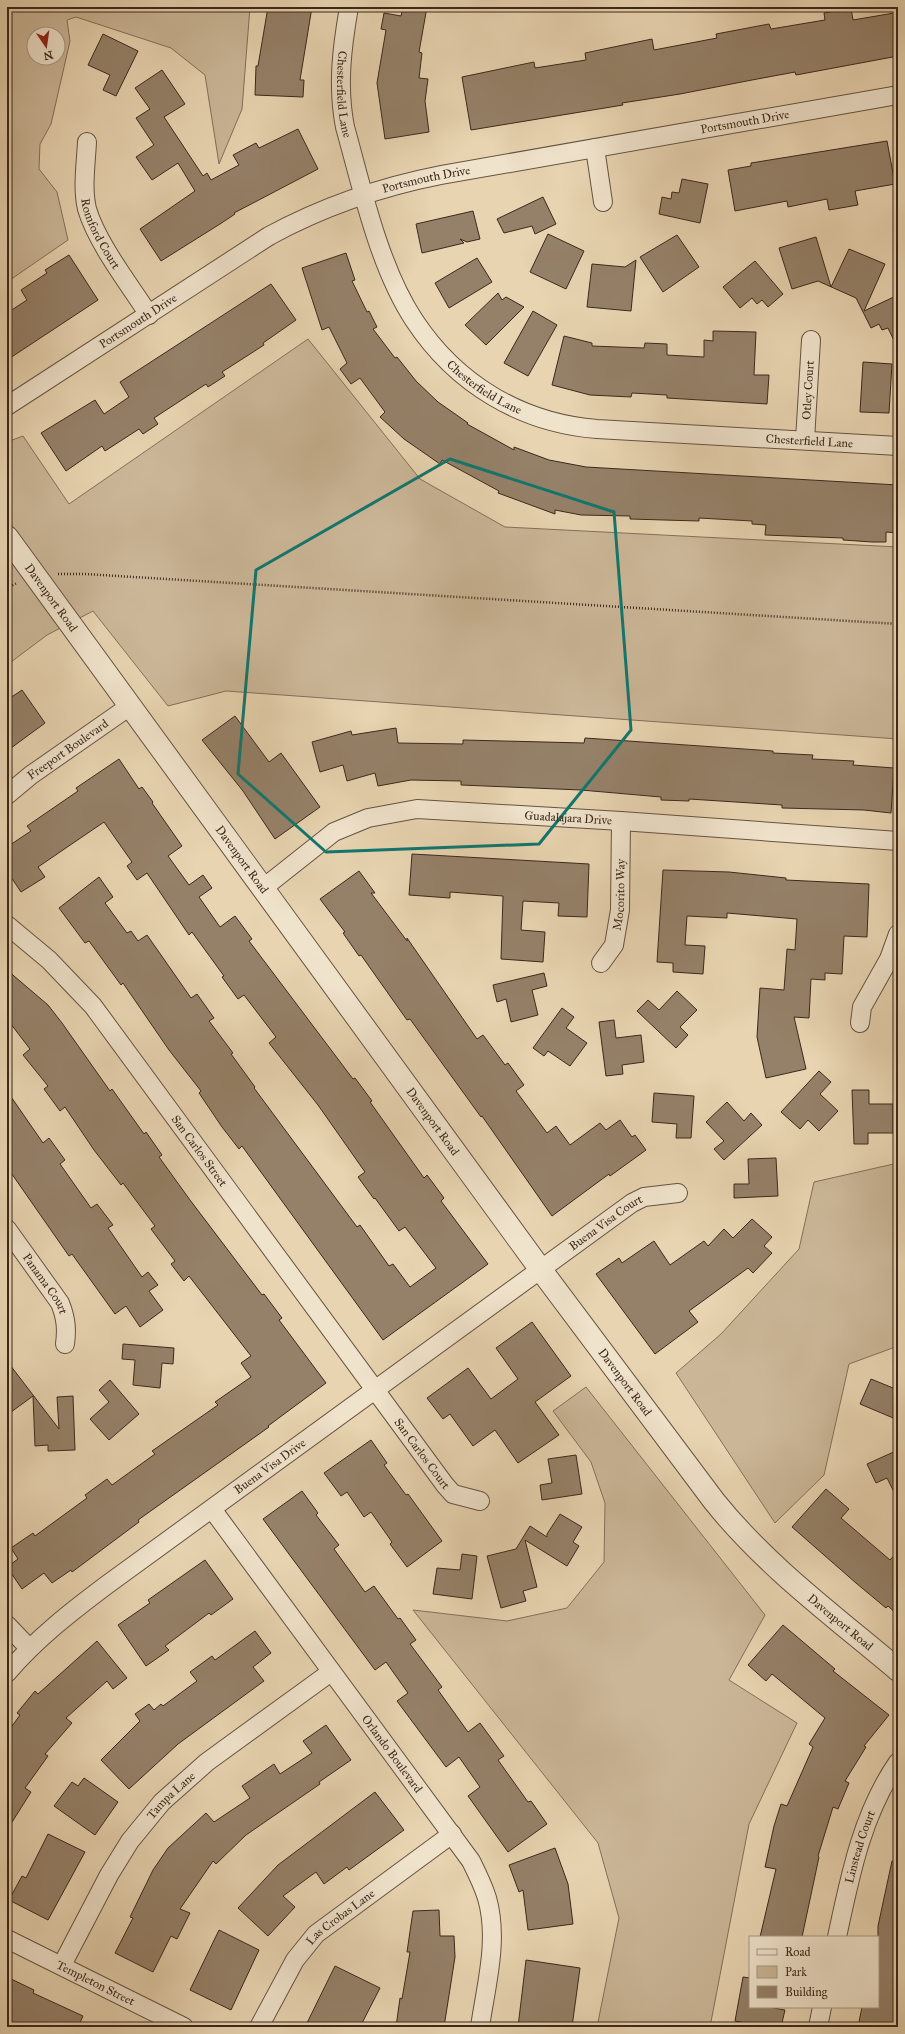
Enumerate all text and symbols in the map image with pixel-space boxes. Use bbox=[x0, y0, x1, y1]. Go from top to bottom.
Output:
north arrow bbox=[26, 26, 66, 66]
text: N bbox=[41, 48, 54, 63]
street label: Chesterfield Lane bbox=[334, 50, 355, 139]
street label: Portsmouth Drive bbox=[699, 107, 790, 136]
street label: Portsmouth Drive bbox=[380, 163, 471, 196]
street label: Romford Court bbox=[78, 197, 124, 272]
street label: Portsmouth Drive bbox=[96, 291, 179, 351]
street label: Chesterfield Lane bbox=[444, 357, 524, 417]
street label: Otley Court bbox=[799, 359, 817, 420]
street label: Chesterfield Lane bbox=[765, 432, 853, 450]
street label: Davenport Road bbox=[22, 561, 81, 634]
street label: Freeport Boulevard bbox=[25, 716, 111, 782]
street label: Guadalajara Drive bbox=[524, 808, 612, 827]
street label: Davenport Road bbox=[213, 823, 271, 896]
street label: Mocorito Way bbox=[610, 858, 628, 931]
street label: Davenport Road bbox=[403, 1085, 462, 1158]
street label: San Carlos Street bbox=[169, 1112, 231, 1190]
street label: Buena Visa Court bbox=[566, 1192, 645, 1253]
street label: Panama Court bbox=[20, 1251, 71, 1316]
street label: Davenport Road bbox=[595, 1346, 655, 1419]
street label: San Carlos Court bbox=[391, 1416, 453, 1493]
street label: Buena Visa Drive bbox=[231, 1436, 308, 1497]
street label: Davenport Road bbox=[805, 1591, 876, 1653]
street label: Orlando Boulevard bbox=[359, 1712, 425, 1796]
street label: Tampa Lane bbox=[144, 1769, 198, 1822]
street label: Linstead Court bbox=[842, 1808, 878, 1885]
street label: Las Crobas Lane bbox=[303, 1886, 377, 1948]
legend bbox=[749, 1936, 879, 2008]
text: Road bbox=[785, 1945, 811, 1959]
street label: Templeton Street bbox=[54, 1958, 138, 2009]
text: Park bbox=[785, 1965, 807, 1979]
text: Building bbox=[785, 1985, 828, 2000]

